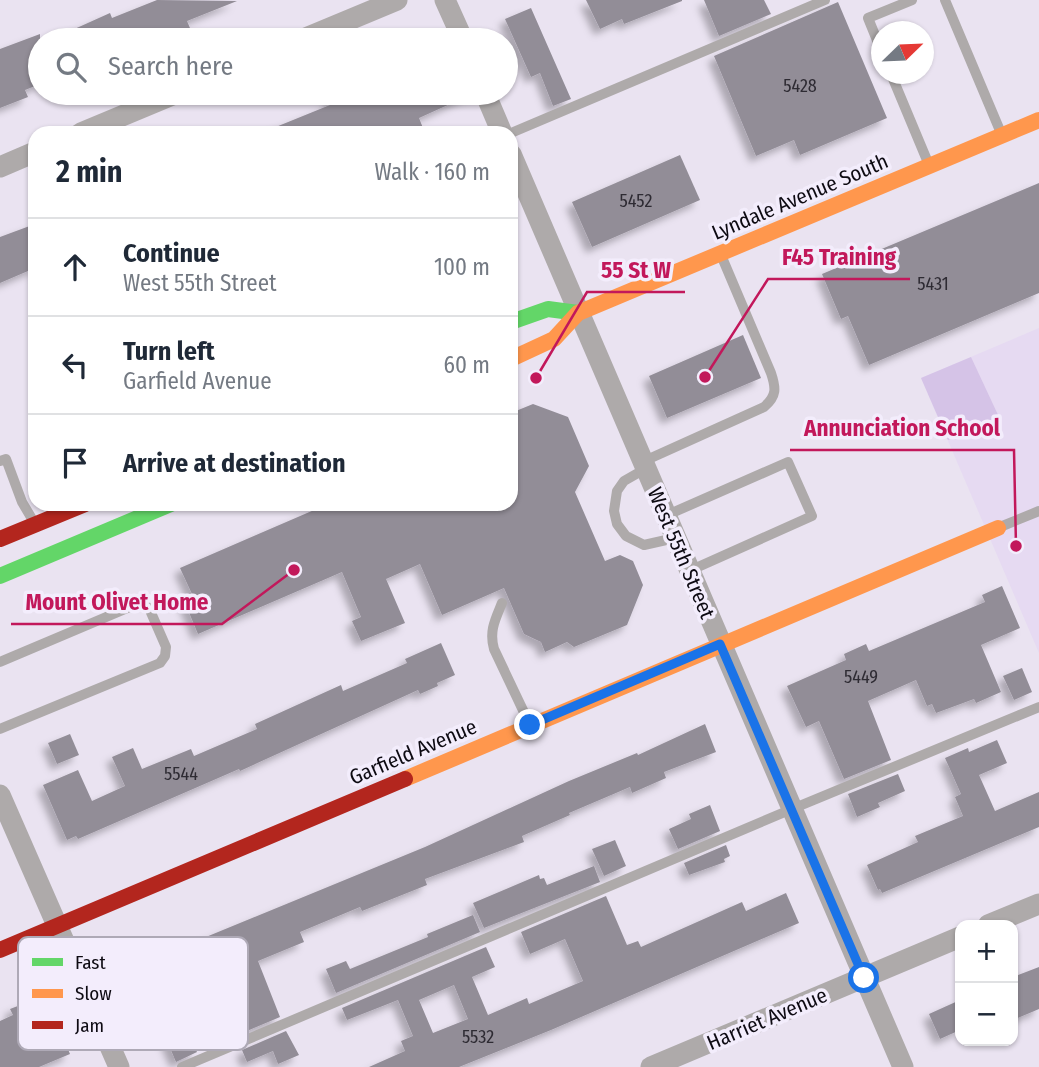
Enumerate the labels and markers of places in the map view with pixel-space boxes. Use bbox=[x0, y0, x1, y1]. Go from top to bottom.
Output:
callout: F45 Training bbox=[768, 235, 910, 279]
callout: 55 St W bbox=[587, 248, 685, 292]
callout: Annunciation School bbox=[790, 406, 1014, 450]
callout: Mount Olivet Home bbox=[11, 580, 222, 624]

